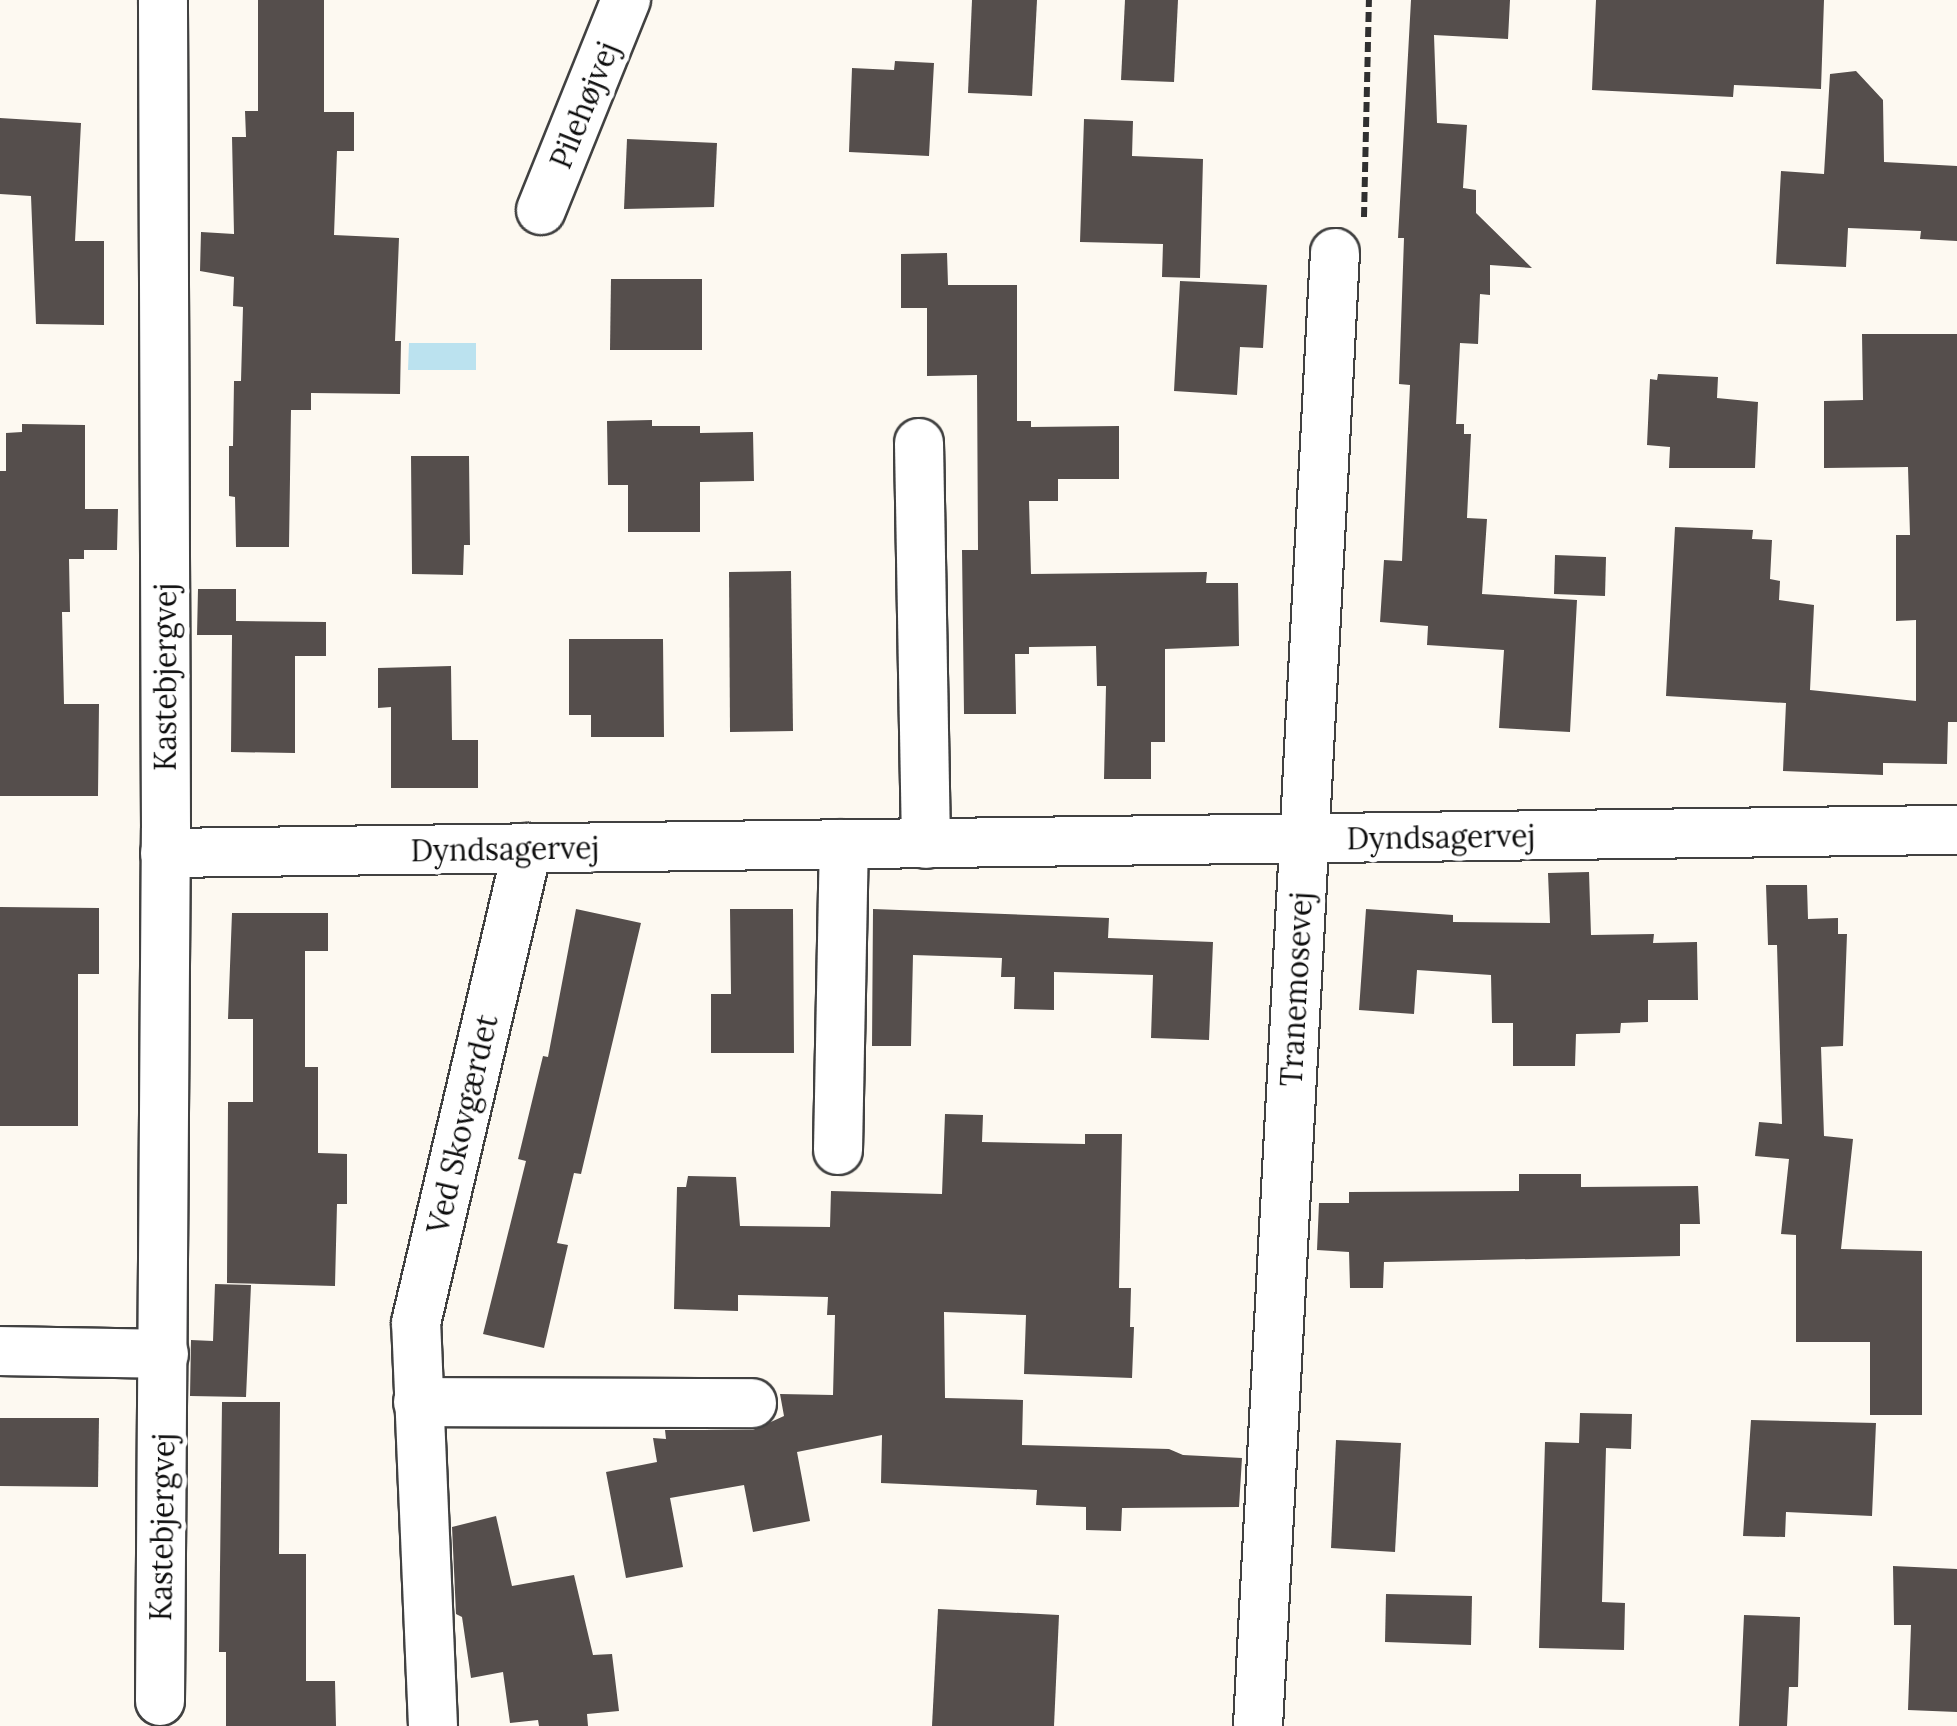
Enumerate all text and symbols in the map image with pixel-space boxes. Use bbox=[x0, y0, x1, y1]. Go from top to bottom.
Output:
street label: Pilehøjvej bbox=[542, 36, 626, 174]
street label: Kastebjergvej bbox=[147, 583, 183, 771]
street label: Dyndsagervej bbox=[1346, 817, 1536, 857]
street label: Dyndsagervej bbox=[410, 829, 600, 869]
street label: Tranemosevej bbox=[1273, 891, 1319, 1087]
street label: Ved Skovgærdet bbox=[419, 1011, 505, 1237]
street label: Kastebjergvej bbox=[142, 1433, 182, 1621]

